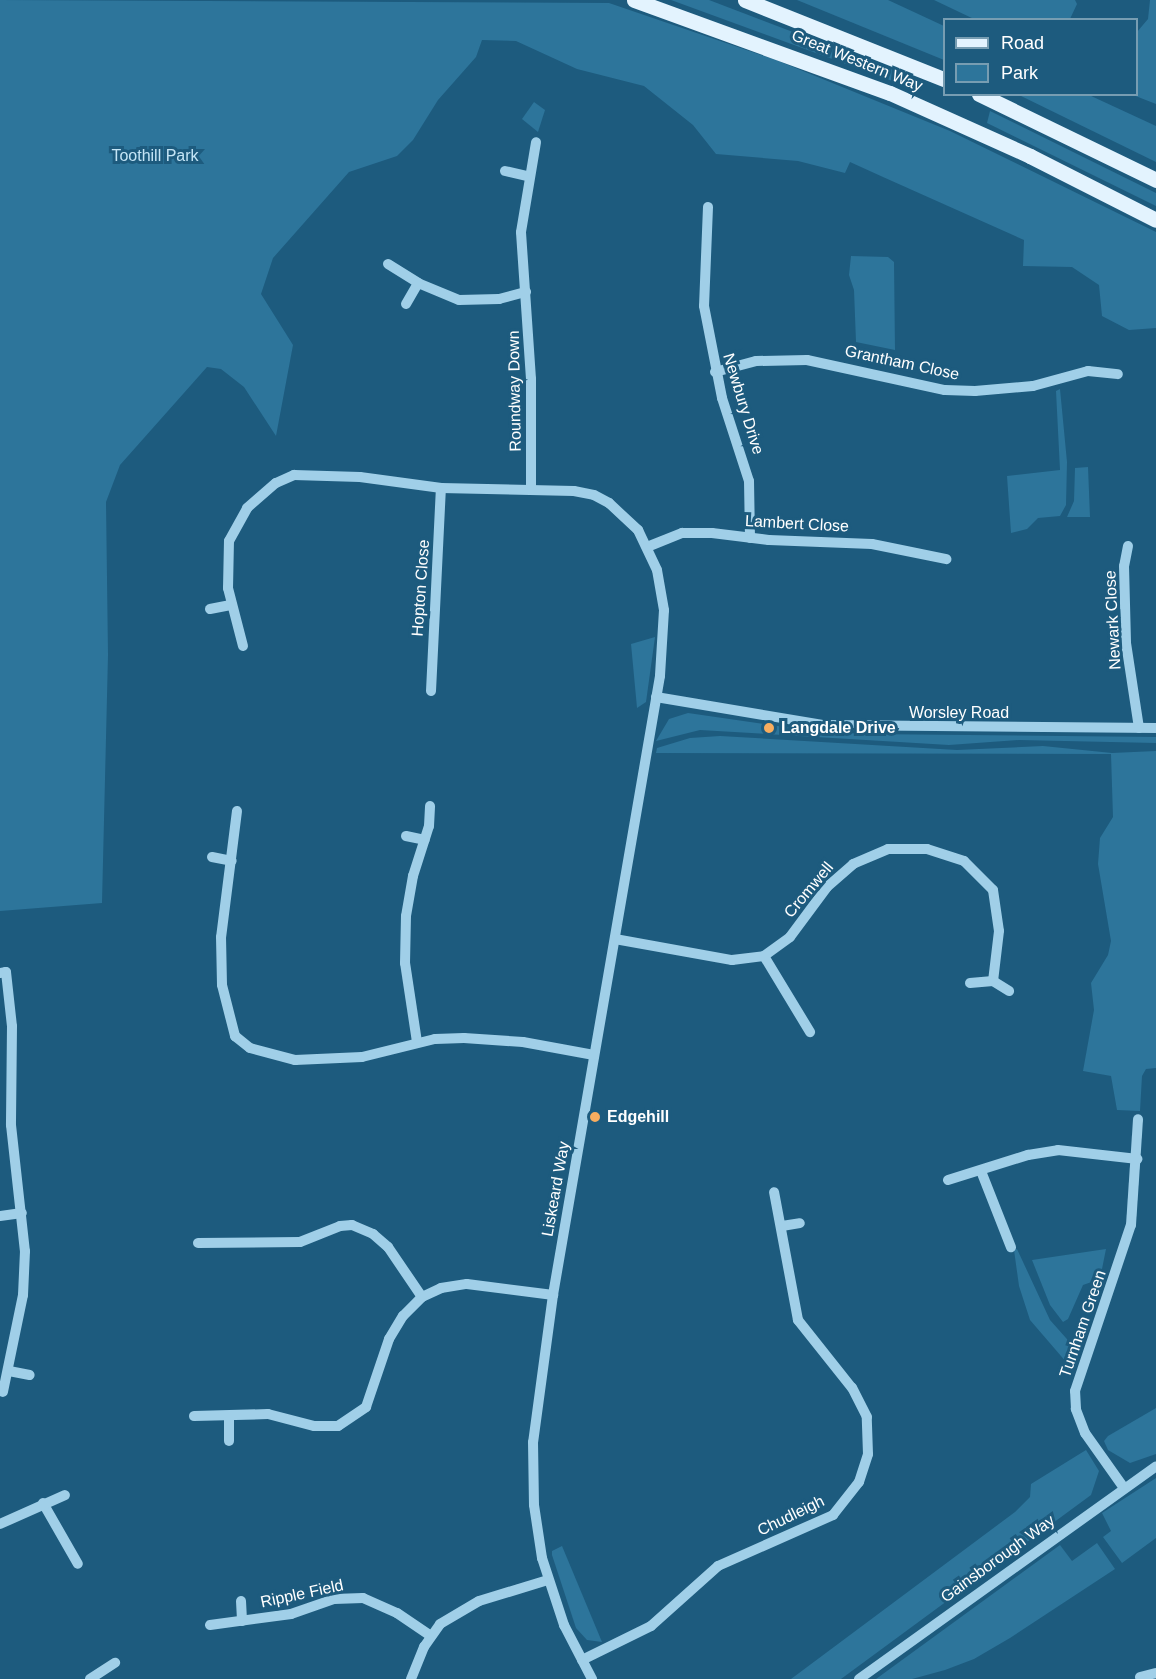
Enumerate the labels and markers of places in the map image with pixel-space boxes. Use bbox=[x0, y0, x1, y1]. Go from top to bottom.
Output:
place label: Langdale Drive bbox=[781, 718, 896, 738]
marker: Langdale Drive bbox=[762, 721, 776, 735]
place label: Edgehill bbox=[607, 1107, 669, 1127]
marker: Edgehill bbox=[588, 1110, 602, 1124]

